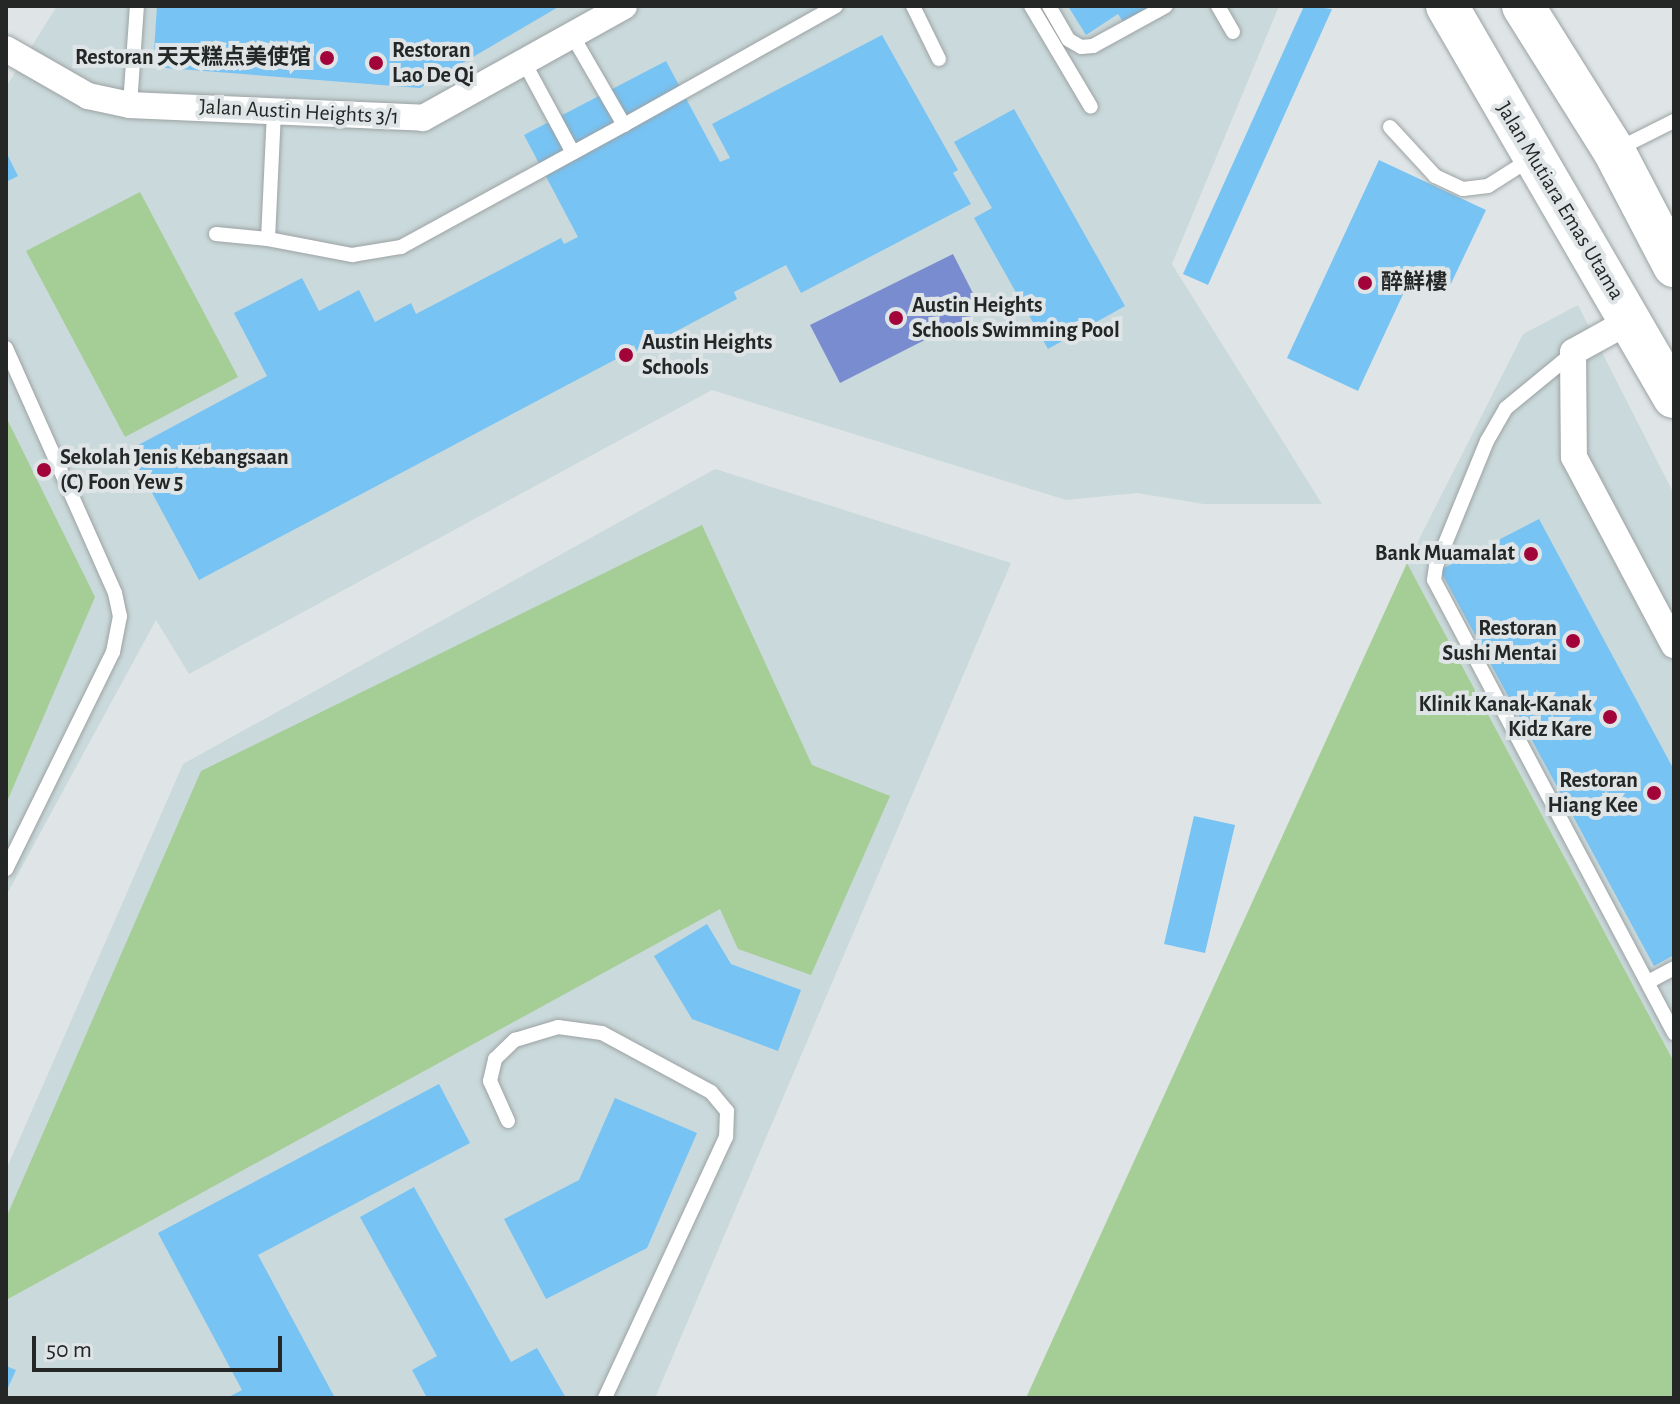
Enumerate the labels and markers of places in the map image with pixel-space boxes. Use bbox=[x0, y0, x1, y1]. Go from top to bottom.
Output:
place label: Restoran Lao De Qi bbox=[392, 37, 474, 88]
place label: Restoran 天天糕点美使馆 bbox=[75, 45, 311, 71]
marker: Restoran 天天糕点美使馆 bbox=[318, 49, 336, 67]
marker: Restoran Lao De Qi bbox=[367, 54, 385, 72]
place label: 醉鮮樓 bbox=[1381, 270, 1447, 296]
marker: 醉鮮樓 bbox=[1356, 274, 1374, 292]
place label: Austin Heights Schools Swimming Pool bbox=[912, 292, 1120, 344]
marker: Austin Heights Schools Swimming Pool bbox=[887, 309, 905, 327]
place label: Austin Heights Schools bbox=[642, 329, 772, 380]
marker: Austin Heights Schools bbox=[617, 346, 635, 364]
place label: Sekolah Jenis Kebangsaan (C) Foon Yew 5 bbox=[60, 444, 289, 496]
marker: Sekolah Jenis Kebangsaan (C) Foon Yew 5 bbox=[35, 461, 53, 479]
place label: Bank Muamalat bbox=[1375, 541, 1515, 567]
marker: Bank Muamalat bbox=[1522, 545, 1540, 563]
place label: Restoran Sushi Mentai bbox=[1442, 615, 1557, 666]
marker: Restoran Sushi Mentai bbox=[1564, 632, 1582, 650]
place label: Klinik Kanak-Kanak Kidz Kare bbox=[1418, 691, 1592, 742]
marker: Klinik Kanak-Kanak Kidz Kare bbox=[1599, 706, 1621, 728]
place label: Restoran Hiang Kee bbox=[1547, 767, 1638, 818]
marker: Restoran Hiang Kee bbox=[1645, 784, 1663, 802]

